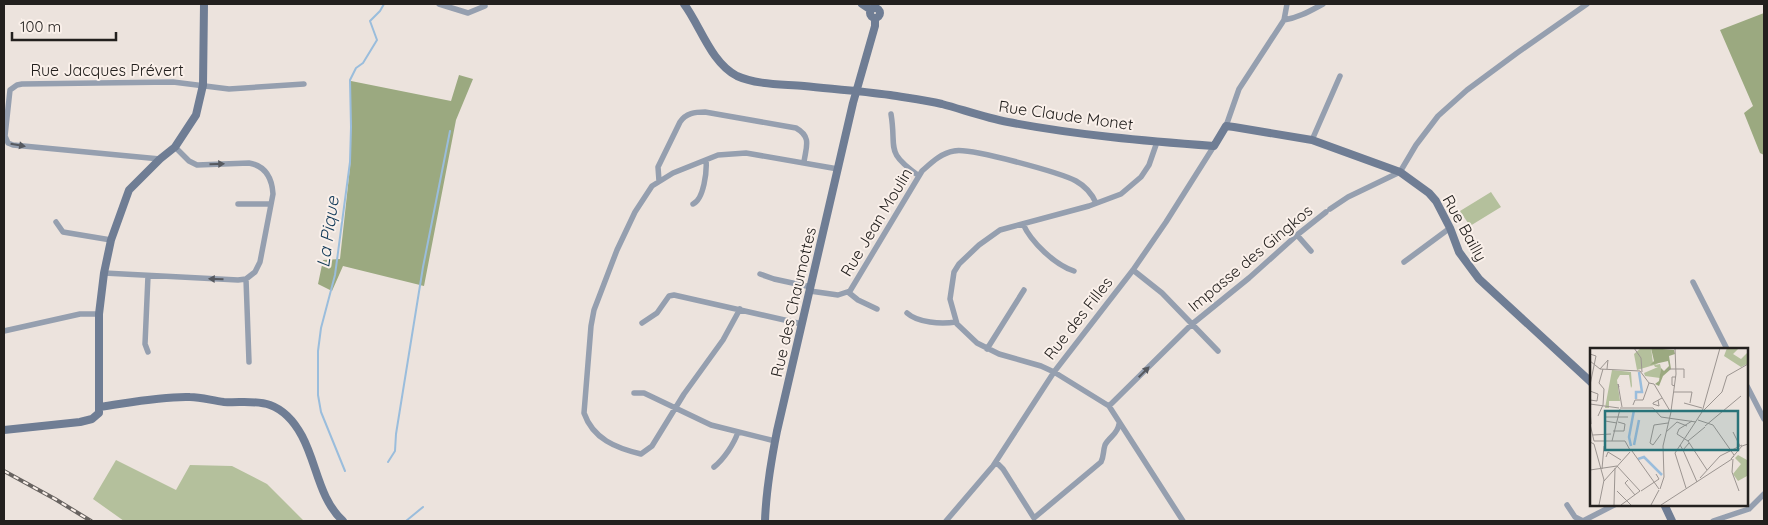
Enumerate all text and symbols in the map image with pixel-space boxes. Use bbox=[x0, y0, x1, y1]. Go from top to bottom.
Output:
scale bar bbox=[12, 10, 116, 42]
text: 100 m bbox=[20, 17, 61, 36]
street label: Rue Jacques Prévert bbox=[30, 60, 184, 80]
street label: Rue Claude Monet bbox=[997, 96, 1135, 134]
one-way arrow bbox=[10, 142, 26, 150]
one-way arrow bbox=[210, 160, 226, 168]
street label: Rue Jean Moulin bbox=[836, 164, 916, 280]
street label: Rue Bailly bbox=[1439, 191, 1491, 265]
water label: La Pique bbox=[311, 194, 344, 269]
street label: Impasse des Gingkos bbox=[1184, 200, 1316, 316]
street label: Rue des Chaumottes bbox=[766, 225, 820, 379]
street label: Rue des Filles bbox=[1039, 272, 1117, 364]
one-way arrow bbox=[208, 275, 224, 283]
inset map bbox=[1590, 348, 1748, 505]
one-way arrow bbox=[1138, 367, 1150, 379]

